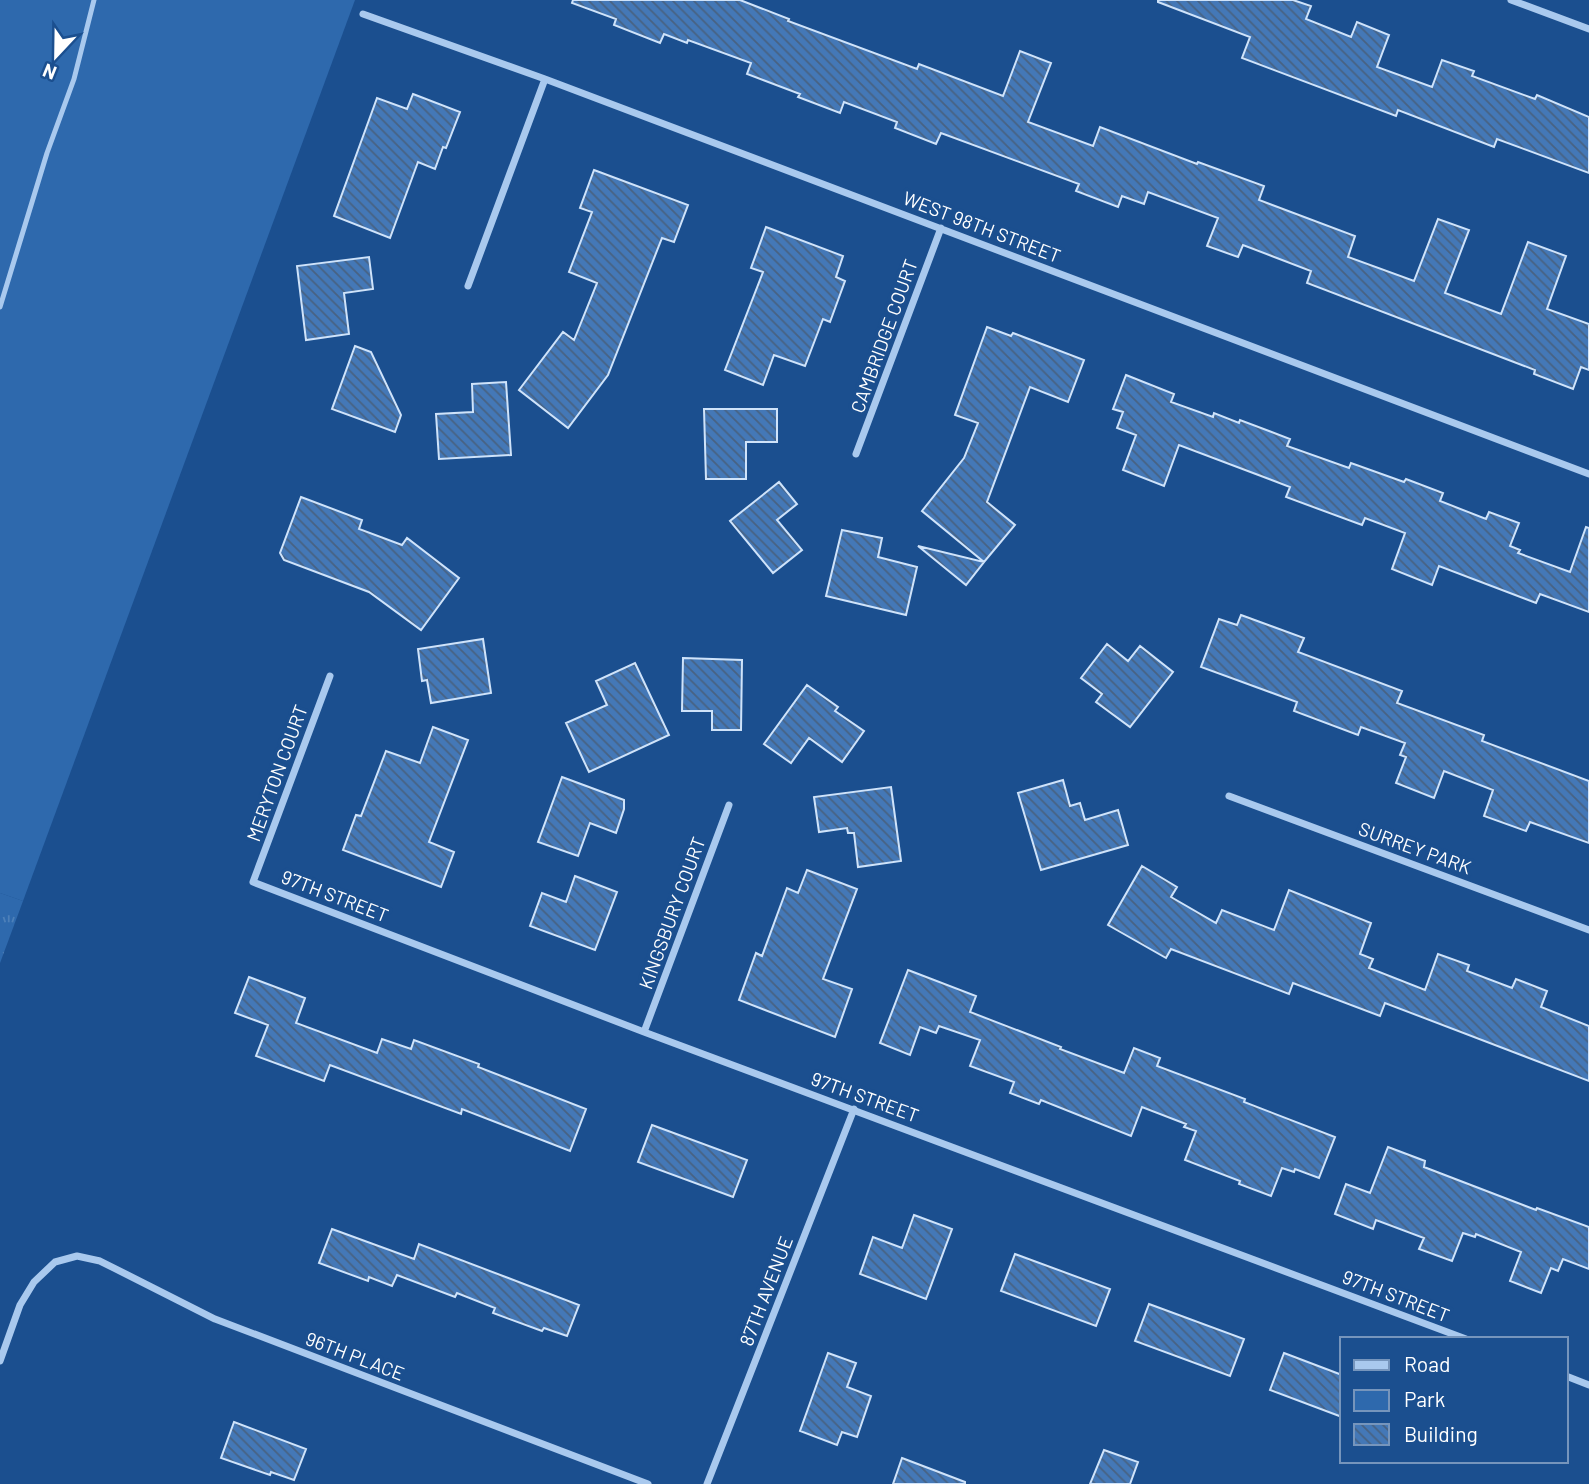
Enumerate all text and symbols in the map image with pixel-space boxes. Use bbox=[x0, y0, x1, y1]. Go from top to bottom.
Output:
north arrow bbox=[21, 21, 91, 91]
text: N bbox=[39, 59, 60, 85]
street label: WEST 98TH STREET bbox=[900, 186, 1064, 267]
street label: CAMBRIDGE COURT bbox=[845, 256, 922, 416]
street label: MERYTON COURT bbox=[241, 701, 312, 844]
street label: SURREY PARK bbox=[1356, 816, 1475, 879]
street label: KINGSBURY COURT bbox=[633, 834, 710, 992]
street label: 97TH STREET bbox=[278, 865, 392, 926]
street label: 97TH STREET bbox=[808, 1066, 922, 1127]
street label: 87TH AVENUE bbox=[734, 1233, 797, 1349]
street label: 97TH STREET bbox=[1339, 1265, 1453, 1326]
street label: 96TH PLACE bbox=[303, 1326, 408, 1385]
legend bbox=[1340, 1337, 1568, 1463]
text: Road bbox=[1404, 1351, 1450, 1376]
text: Park bbox=[1404, 1386, 1445, 1411]
text: Building bbox=[1404, 1421, 1478, 1446]

